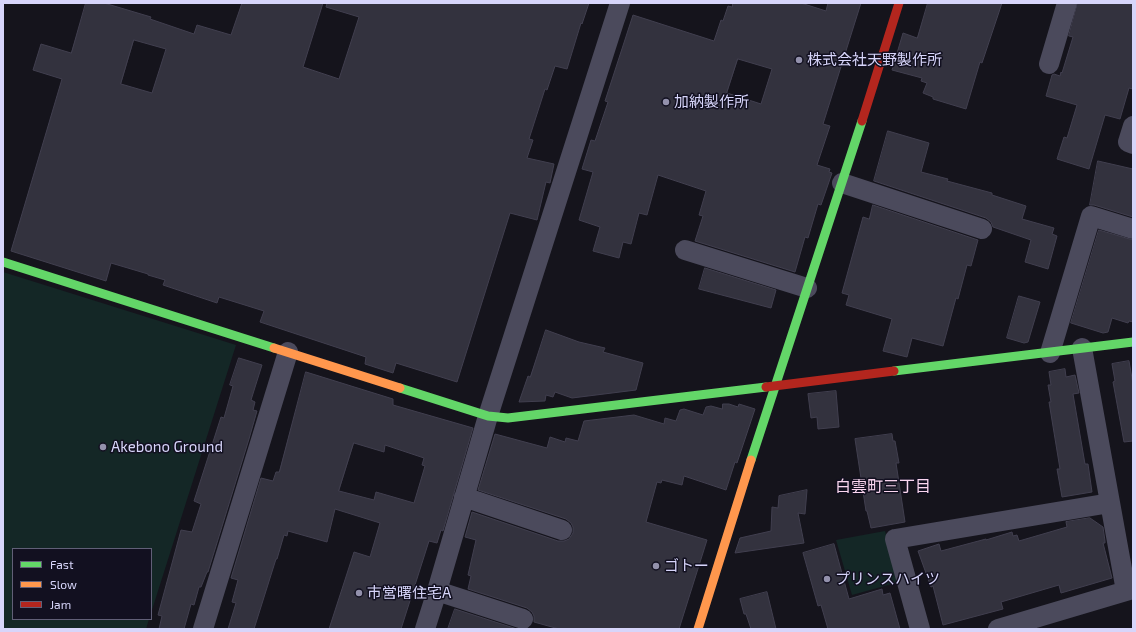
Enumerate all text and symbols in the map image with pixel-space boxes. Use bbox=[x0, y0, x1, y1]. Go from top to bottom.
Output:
place label: 株式会社天野製作所 bbox=[807, 51, 942, 69]
marker: 株式会社天野製作所 bbox=[794, 55, 804, 65]
place label: 加納製作所 bbox=[674, 93, 749, 111]
marker: 加納製作所 bbox=[661, 97, 671, 107]
place label: Akebono Ground bbox=[111, 438, 223, 456]
marker: Akebono Ground bbox=[98, 442, 108, 452]
district label: 白雲町三丁目 bbox=[835, 477, 931, 497]
legend bbox=[12, 548, 152, 620]
text: Fast bbox=[50, 557, 73, 571]
place label: ゴトー bbox=[664, 557, 709, 575]
marker: ゴトー bbox=[651, 561, 661, 571]
place label: プリンスハイツ bbox=[835, 570, 940, 588]
marker: プリンスハイツ bbox=[822, 574, 832, 584]
text: Slow bbox=[50, 577, 77, 591]
place label: 市営曙住宅A bbox=[367, 584, 451, 602]
marker: 市営曙住宅A bbox=[354, 588, 364, 598]
text: Jam bbox=[50, 597, 71, 611]

